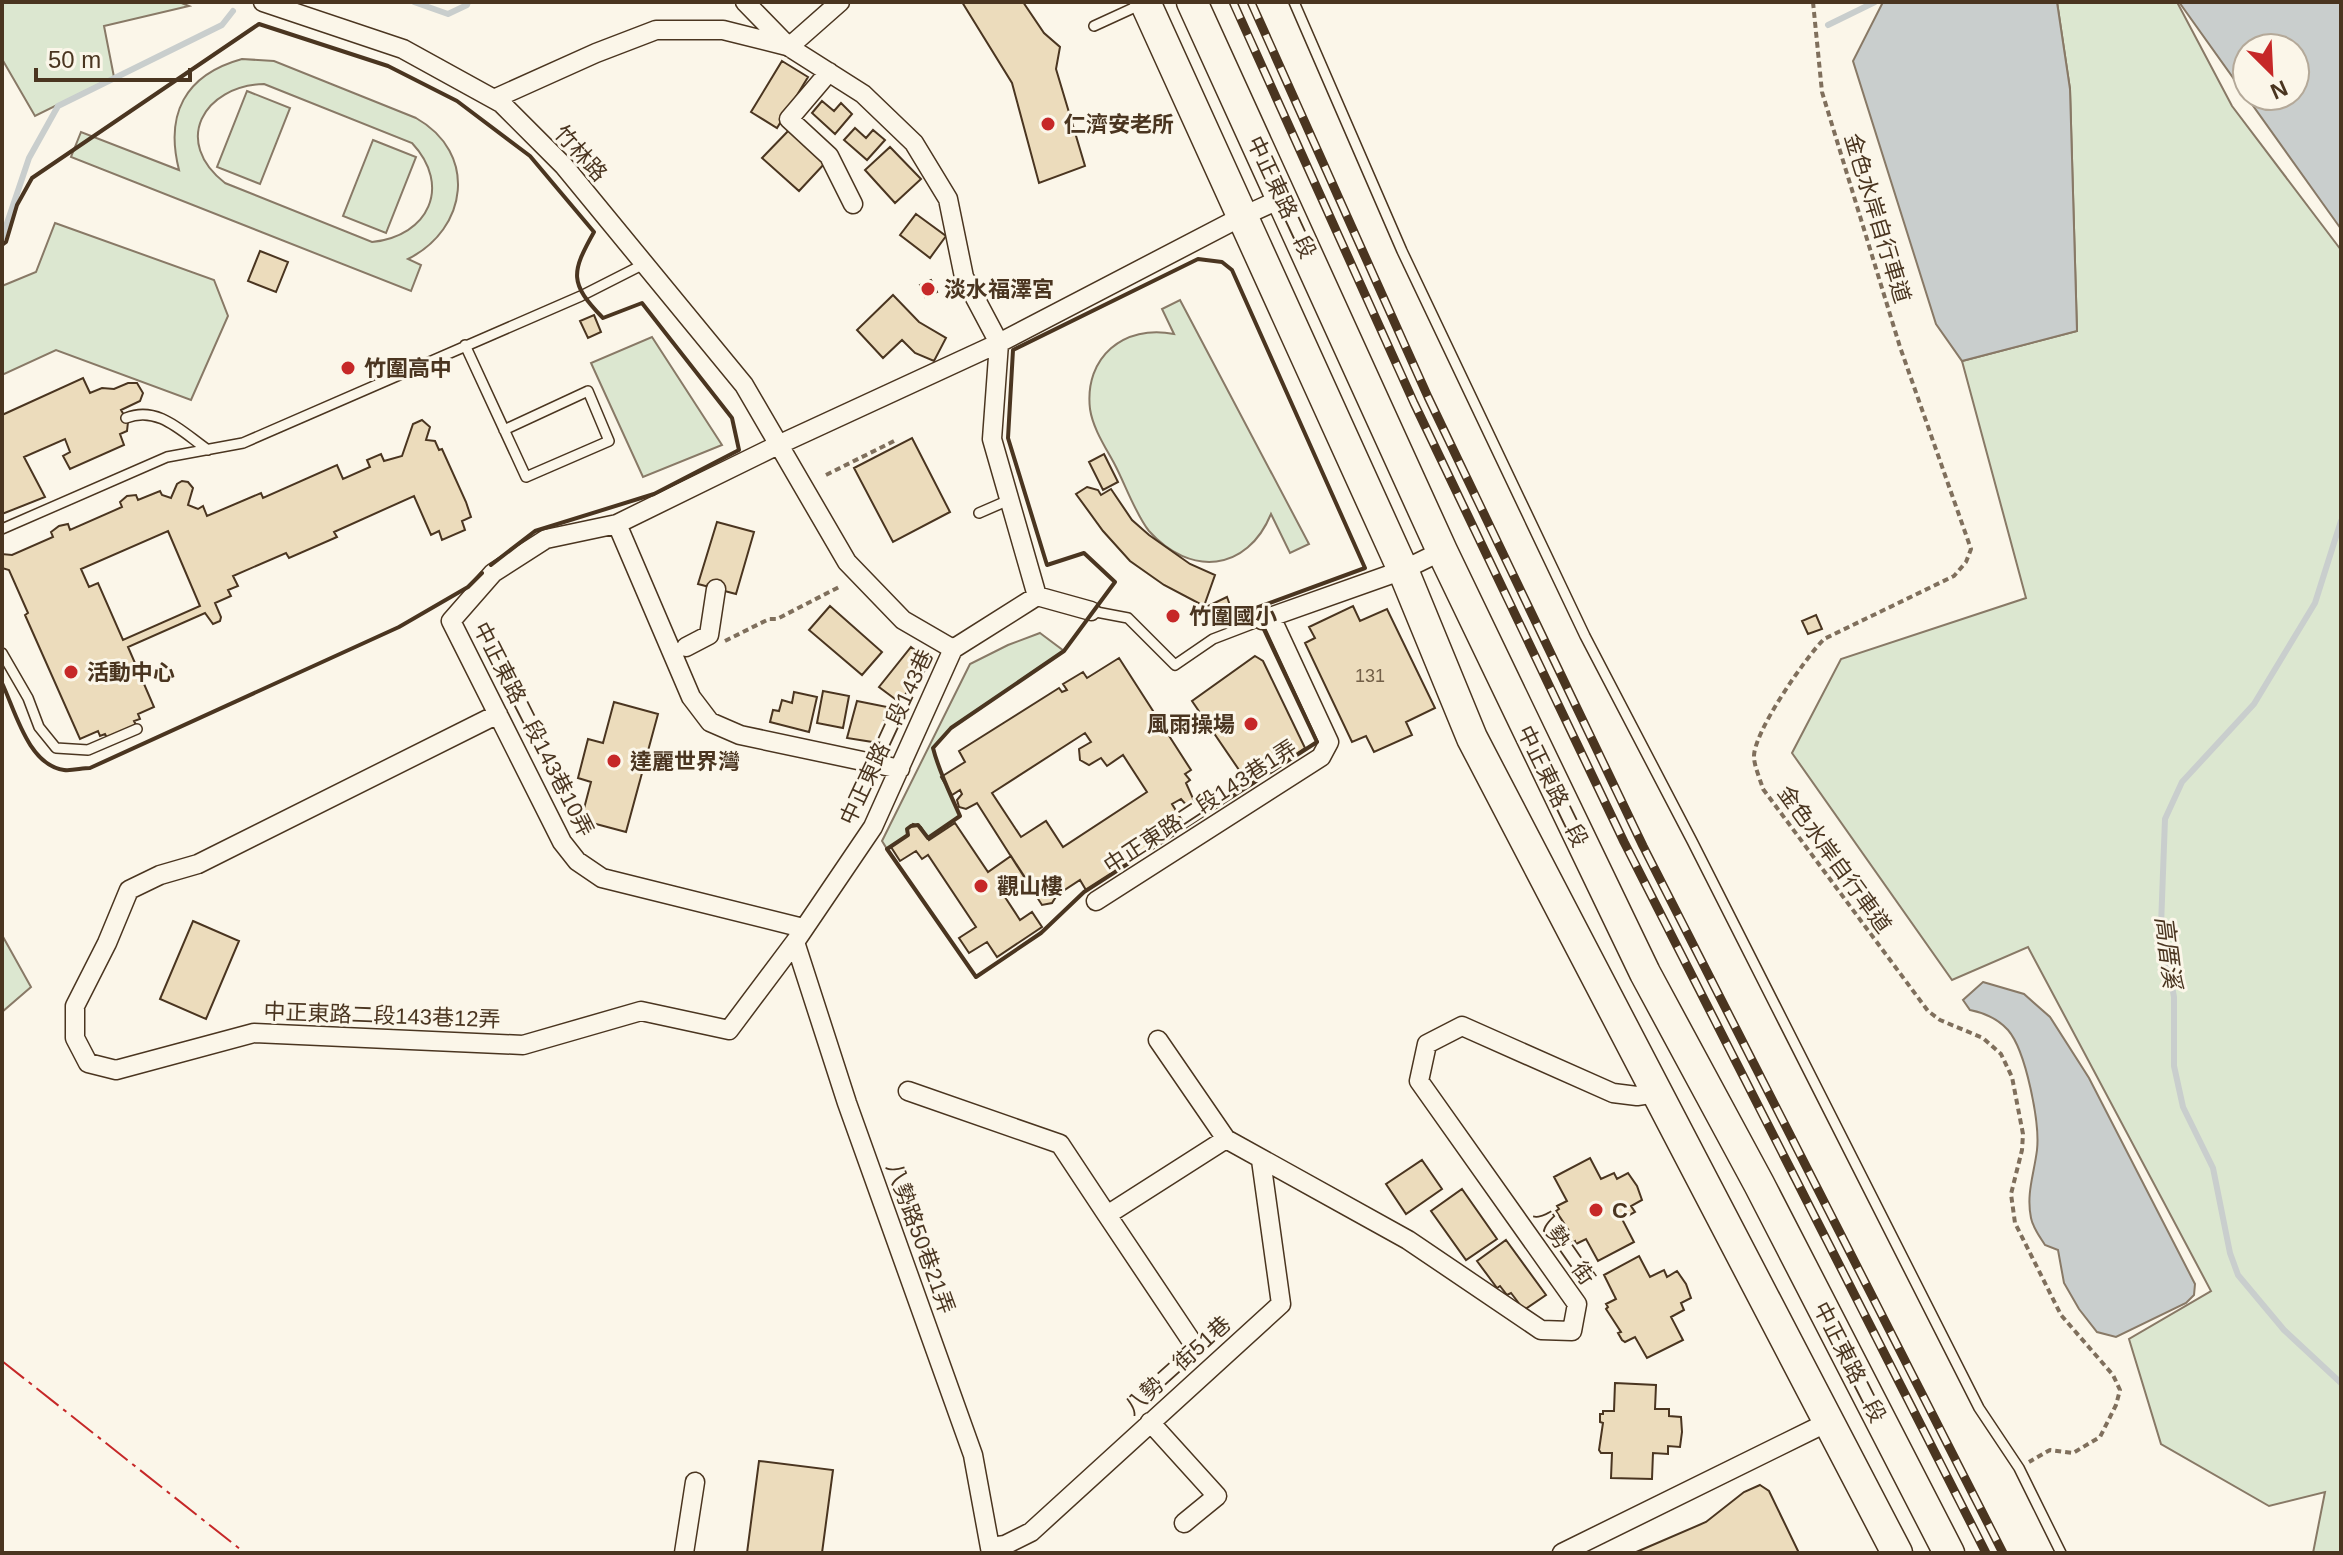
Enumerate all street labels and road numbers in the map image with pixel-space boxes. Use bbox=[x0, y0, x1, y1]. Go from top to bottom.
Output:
street label: 竹林路 bbox=[549, 120, 612, 186]
street label: 金色水岸自行車道 bbox=[1840, 130, 1915, 306]
street label: 中正東路二段 bbox=[1242, 132, 1321, 262]
street label: 中正東路二段143巷10弄 bbox=[469, 618, 599, 841]
street label: 中正東路二段143巷 bbox=[835, 646, 938, 829]
street label: 中正東路二段 bbox=[1512, 721, 1593, 851]
street label: 中正東路二段143巷1弄 bbox=[1099, 735, 1301, 878]
street label: 金色水岸自行車道 bbox=[1773, 781, 1896, 938]
street label: 中正東路二段143巷12弄 bbox=[263, 999, 501, 1032]
street label: 八勢路50巷21弄 bbox=[882, 1159, 959, 1317]
street label: 八勢二街 bbox=[1529, 1203, 1600, 1290]
street label: 中正東路二段 bbox=[1808, 1298, 1891, 1427]
street label: 八勢二街51巷 bbox=[1119, 1311, 1236, 1420]

